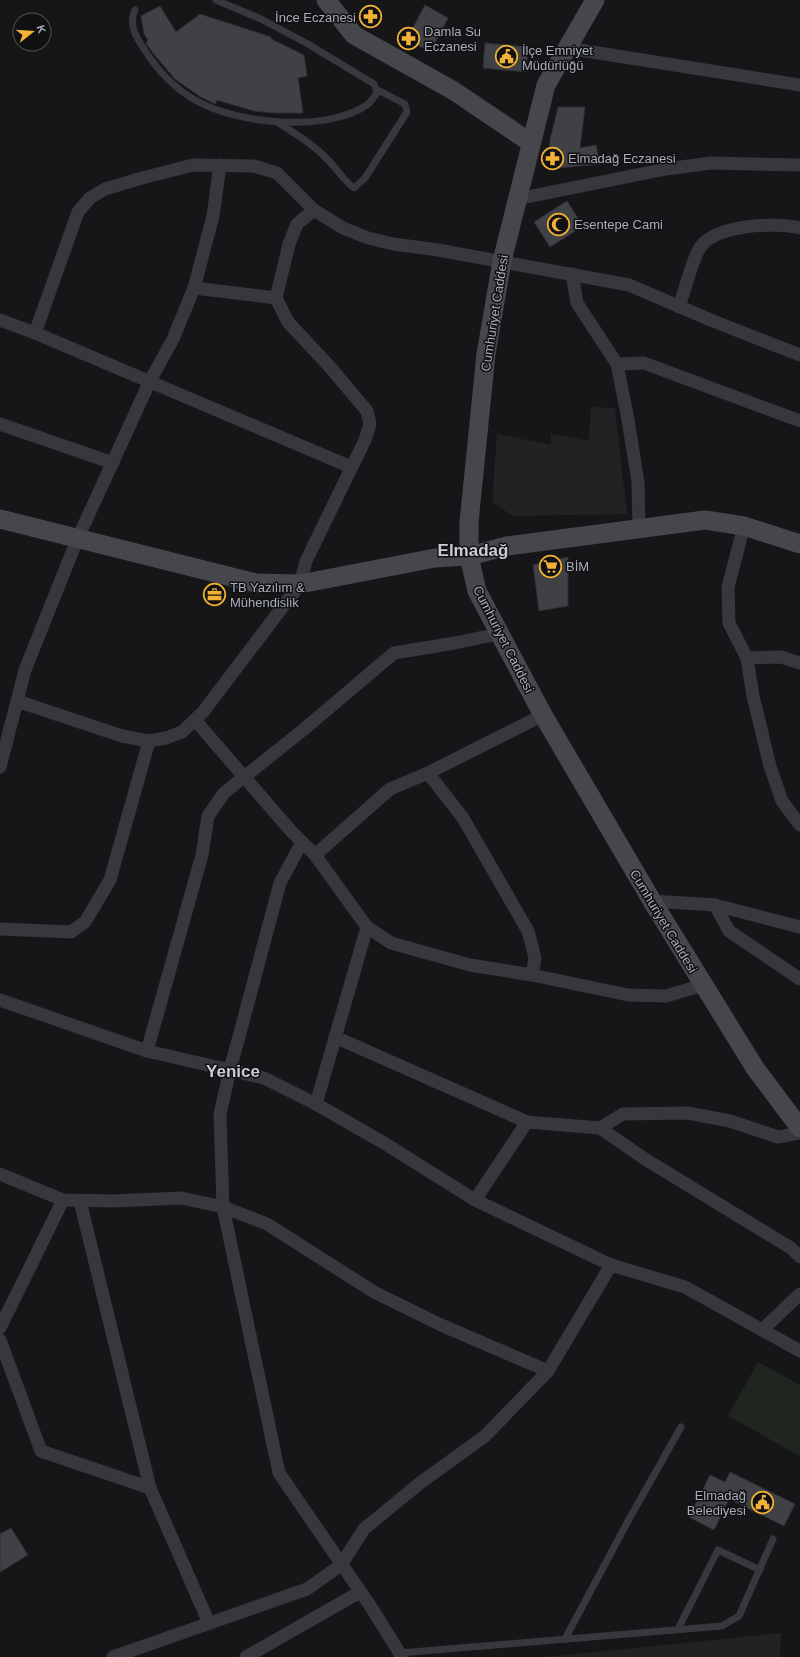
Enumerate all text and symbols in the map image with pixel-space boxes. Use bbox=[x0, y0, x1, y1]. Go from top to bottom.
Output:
pharmacy icon: İnce Eczanesi bbox=[358, 4, 384, 30]
place label: İnce Eczanesi bbox=[275, 10, 356, 25]
north arrow bbox=[12, 12, 52, 52]
text: K bbox=[35, 24, 48, 35]
place label: Damla Su Eczanesi bbox=[424, 24, 481, 54]
pharmacy icon: Damla Su Eczanesi bbox=[396, 25, 422, 51]
place label: İlçe Emniyet Müdürlüğü bbox=[522, 43, 593, 73]
public building icon: İlçe Emniyet Müdürlüğü bbox=[493, 44, 519, 70]
pharmacy icon: Elmadağ Eczanesi bbox=[539, 145, 565, 171]
place label: Elmadağ Eczanesi bbox=[568, 151, 676, 166]
mosque icon: Esentepe Cami bbox=[545, 211, 571, 237]
place label: Esentepe Cami bbox=[574, 217, 663, 232]
street label: Cumhuriyet Caddesi bbox=[478, 254, 511, 372]
district label: Elmadağ bbox=[438, 541, 508, 560]
supermarket icon: BİM bbox=[537, 553, 563, 579]
place label: BİM bbox=[566, 559, 589, 574]
place label: TB Yazılım & Mühendislik bbox=[230, 580, 305, 610]
office icon: TB Yazılım & Mühendislik bbox=[201, 581, 227, 607]
street label: Cumhuriyet Caddesi bbox=[470, 583, 537, 695]
street label: Cumhuriyet Caddesi bbox=[627, 867, 700, 976]
district label: Yenice bbox=[206, 1062, 260, 1081]
place label: Elmadağ Belediyesi bbox=[687, 1488, 746, 1518]
public building icon: Elmadağ Belediyesi bbox=[749, 1489, 775, 1515]

